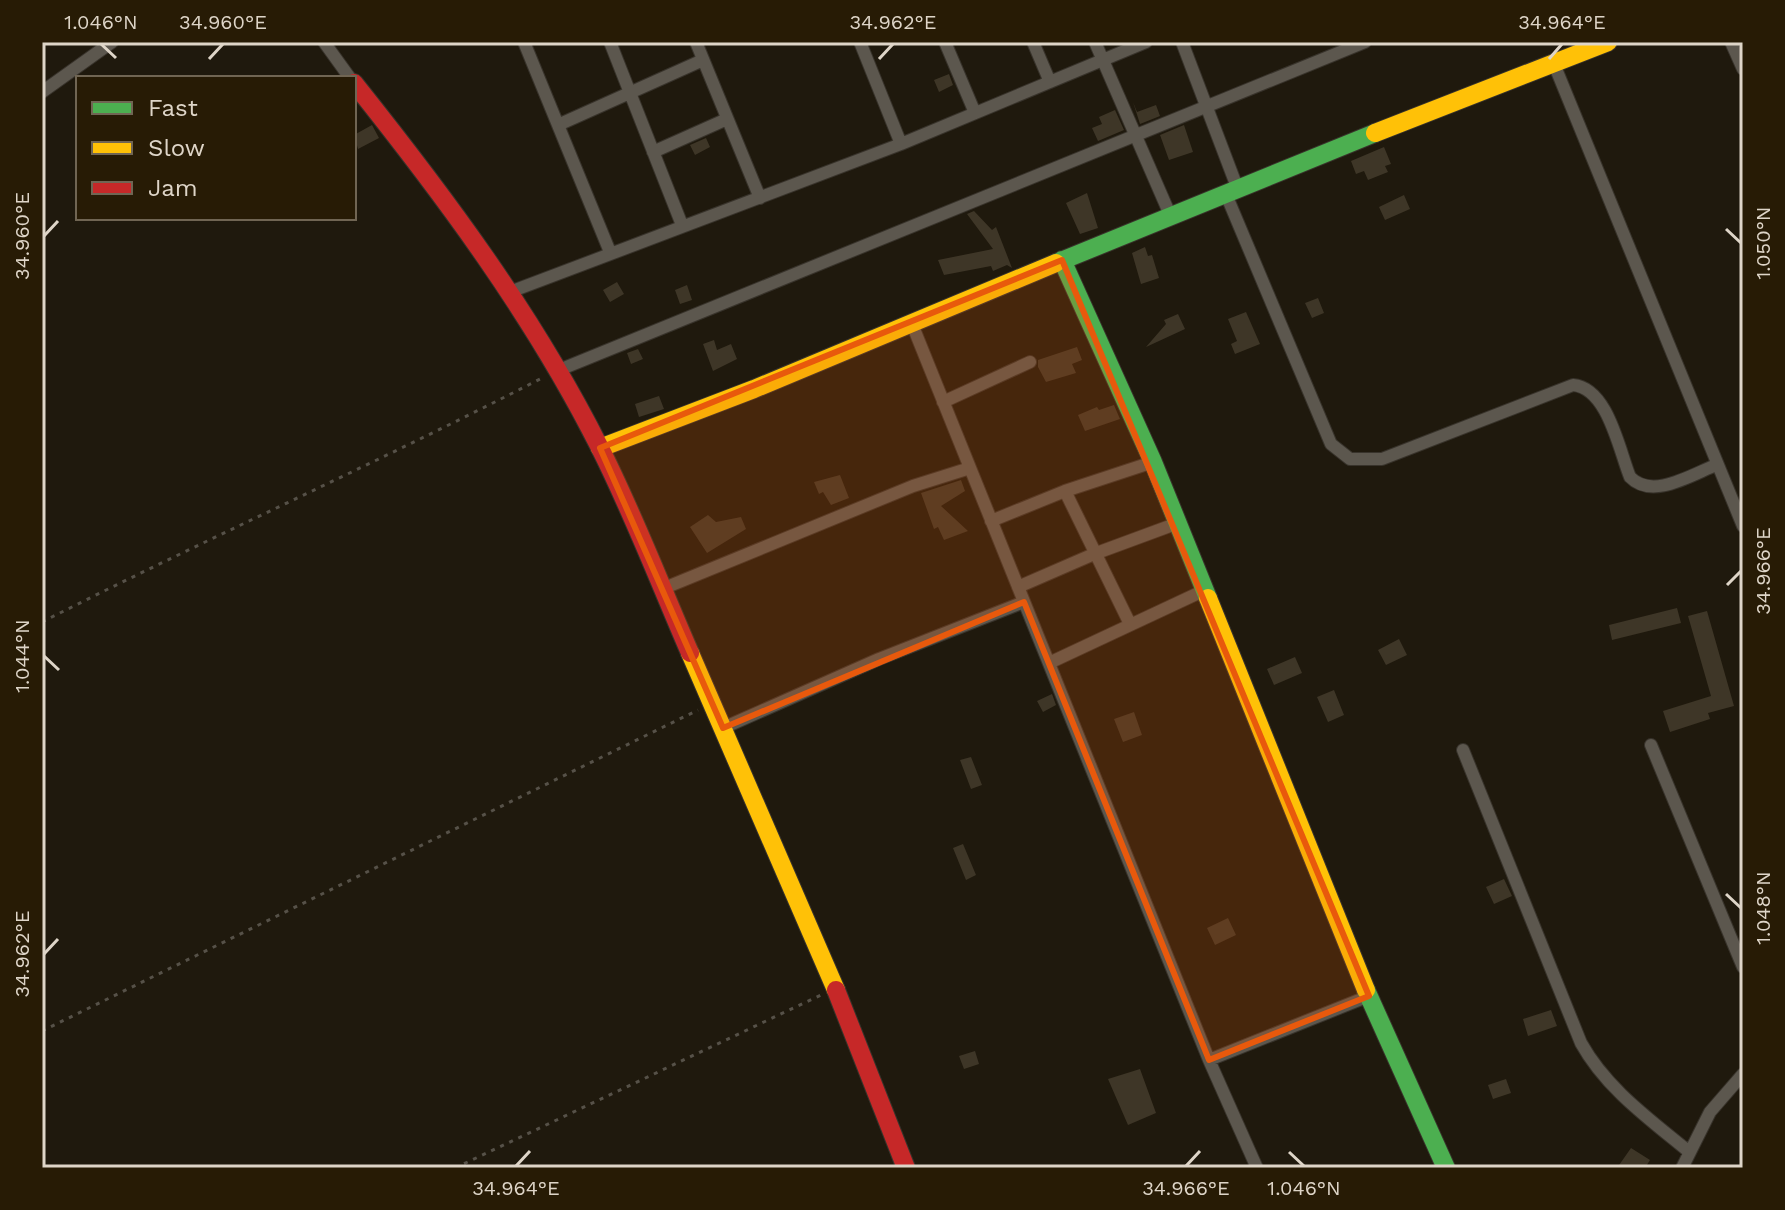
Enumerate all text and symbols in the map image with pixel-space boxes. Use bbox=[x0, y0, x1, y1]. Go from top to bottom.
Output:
text: 1.046°N bbox=[64, 10, 138, 34]
text: 34.960°E bbox=[179, 10, 267, 34]
text: 34.962°E bbox=[849, 10, 937, 34]
text: 34.964°E bbox=[1518, 10, 1606, 34]
legend bbox=[76, 76, 356, 220]
text: Fast bbox=[148, 94, 198, 122]
text: Slow bbox=[148, 134, 205, 162]
text: Jam bbox=[148, 174, 198, 202]
text: 34.960°E bbox=[10, 192, 34, 280]
text: 1.050°N bbox=[1751, 206, 1775, 280]
text: 34.966°E bbox=[1751, 527, 1775, 615]
text: 1.044°N bbox=[10, 619, 34, 693]
text: 1.048°N bbox=[1751, 871, 1775, 945]
text: 34.962°E bbox=[10, 910, 34, 998]
text: 34.964°E bbox=[472, 1176, 560, 1200]
text: 34.966°E bbox=[1142, 1176, 1230, 1200]
text: 1.046°N bbox=[1267, 1176, 1341, 1200]

